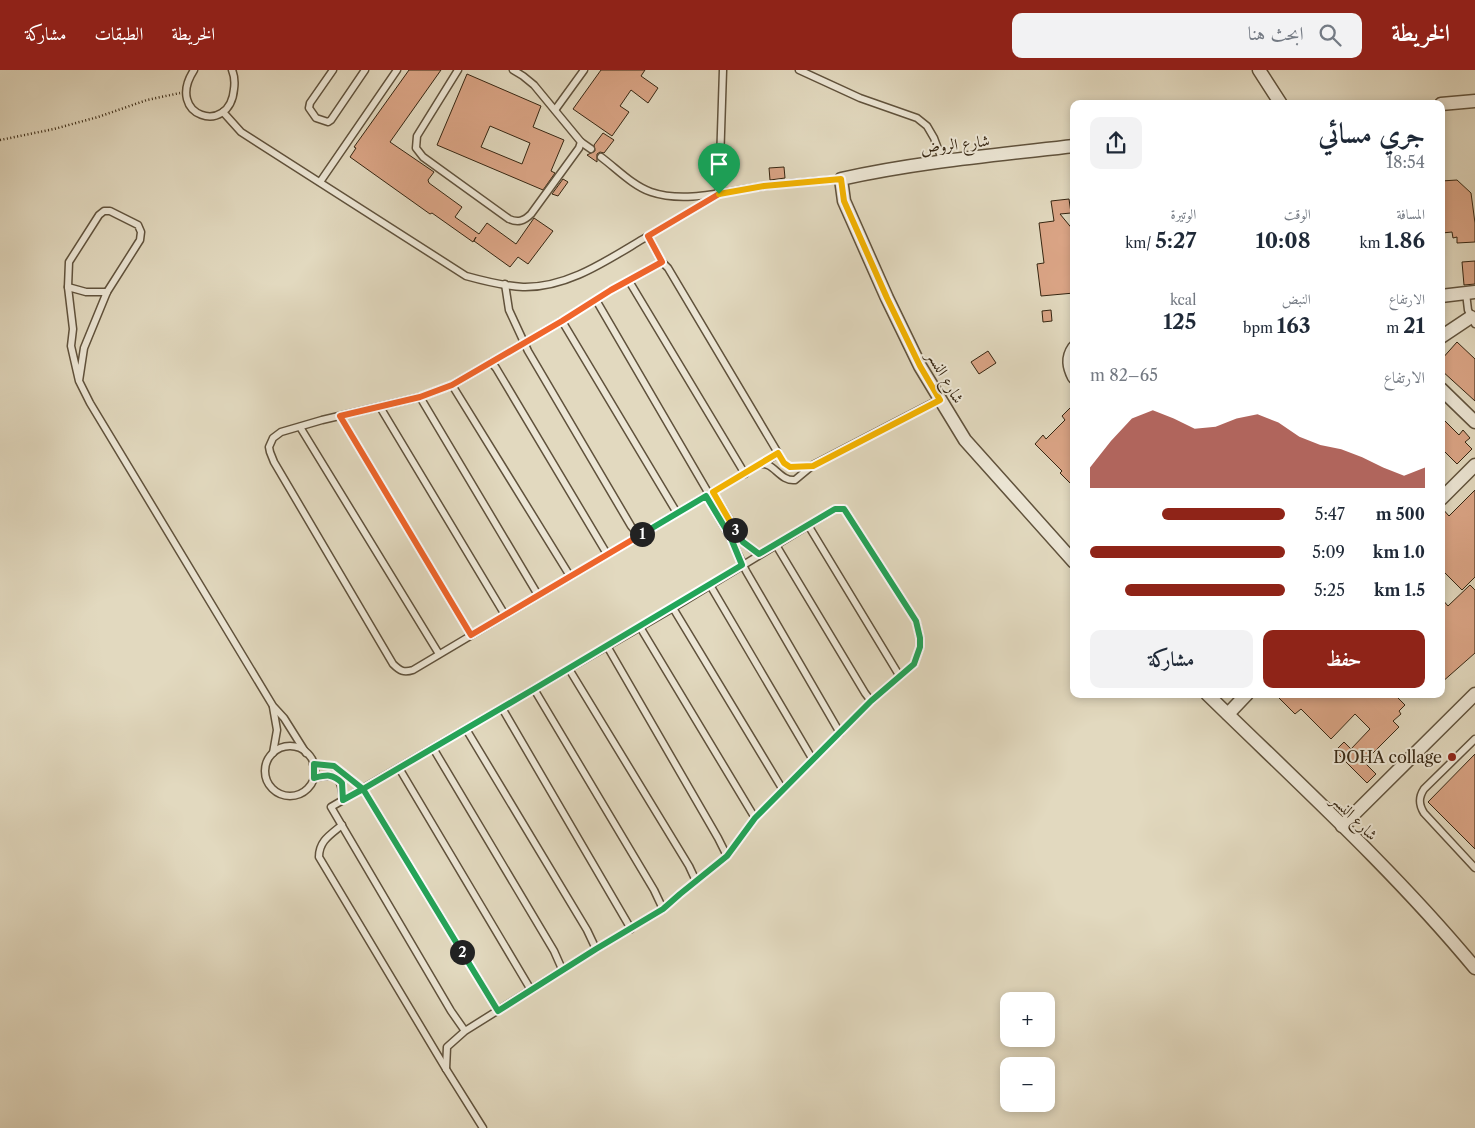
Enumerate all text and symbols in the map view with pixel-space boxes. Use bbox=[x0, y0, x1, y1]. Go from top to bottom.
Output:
search box bbox=[1012, 13, 1362, 58]
text: الخريطة bbox=[1392, 18, 1450, 47]
icon: search bbox=[1316, 21, 1344, 49]
text: ابحث هنا bbox=[1248, 22, 1304, 45]
text: مشاركة bbox=[25, 23, 66, 45]
text: الطبقات bbox=[94, 23, 143, 45]
text: الخريطة bbox=[171, 23, 215, 45]
text: جري مسائي bbox=[1318, 116, 1425, 150]
button: share bbox=[1090, 117, 1142, 169]
street label: شارع الروض bbox=[919, 130, 991, 162]
pin bbox=[698, 143, 740, 194]
icon: arrive bbox=[705, 150, 733, 178]
text: 18:54 bbox=[1386, 152, 1425, 172]
text: الوتيرة bbox=[1171, 205, 1196, 223]
text: الوقت bbox=[1284, 205, 1311, 223]
text: المسافة bbox=[1396, 205, 1425, 223]
text: 5:27 bbox=[1155, 228, 1196, 253]
text: 10:08 bbox=[1255, 228, 1311, 253]
text: 1.86 bbox=[1384, 228, 1425, 253]
text: /km bbox=[1125, 234, 1155, 252]
text: km bbox=[1359, 234, 1384, 252]
text: النبض bbox=[1282, 290, 1311, 308]
text: الارتفاع bbox=[1389, 290, 1425, 308]
text: kcal bbox=[1170, 291, 1196, 309]
text: 125 bbox=[1163, 309, 1196, 334]
text: 163 bbox=[1277, 313, 1311, 338]
text: 21 bbox=[1403, 313, 1425, 338]
text: bpm bbox=[1243, 319, 1277, 337]
text: m bbox=[1386, 319, 1403, 337]
street label: شارع النسر bbox=[919, 346, 969, 409]
text: 65–82 m bbox=[1090, 365, 1158, 385]
text: الارتفاع bbox=[1383, 367, 1425, 387]
text: 5:47 bbox=[1315, 504, 1345, 524]
text: 500 m bbox=[1376, 504, 1425, 524]
pin: 3 bbox=[722, 518, 748, 542]
text: 3 bbox=[732, 521, 739, 539]
pin: 1 bbox=[630, 522, 654, 546]
text: 1 bbox=[639, 525, 646, 543]
text: 5:09 bbox=[1312, 542, 1345, 562]
text: 1.0 km bbox=[1373, 542, 1425, 562]
text: 5:25 bbox=[1314, 580, 1345, 600]
text: 1.5 km bbox=[1374, 580, 1425, 600]
button: مشاركة bbox=[1090, 630, 1253, 688]
button: حفظ bbox=[1263, 630, 1425, 688]
place label: DOHA collage bbox=[1333, 747, 1442, 767]
marker: DOHA collage bbox=[1446, 751, 1458, 763]
street label: شارع النسر bbox=[1323, 788, 1382, 847]
pin: 2 bbox=[450, 940, 474, 964]
text: 2 bbox=[458, 943, 467, 961]
map controls bbox=[1000, 992, 1055, 1112]
button: + bbox=[1000, 992, 1055, 1047]
button: − bbox=[1000, 1057, 1055, 1112]

